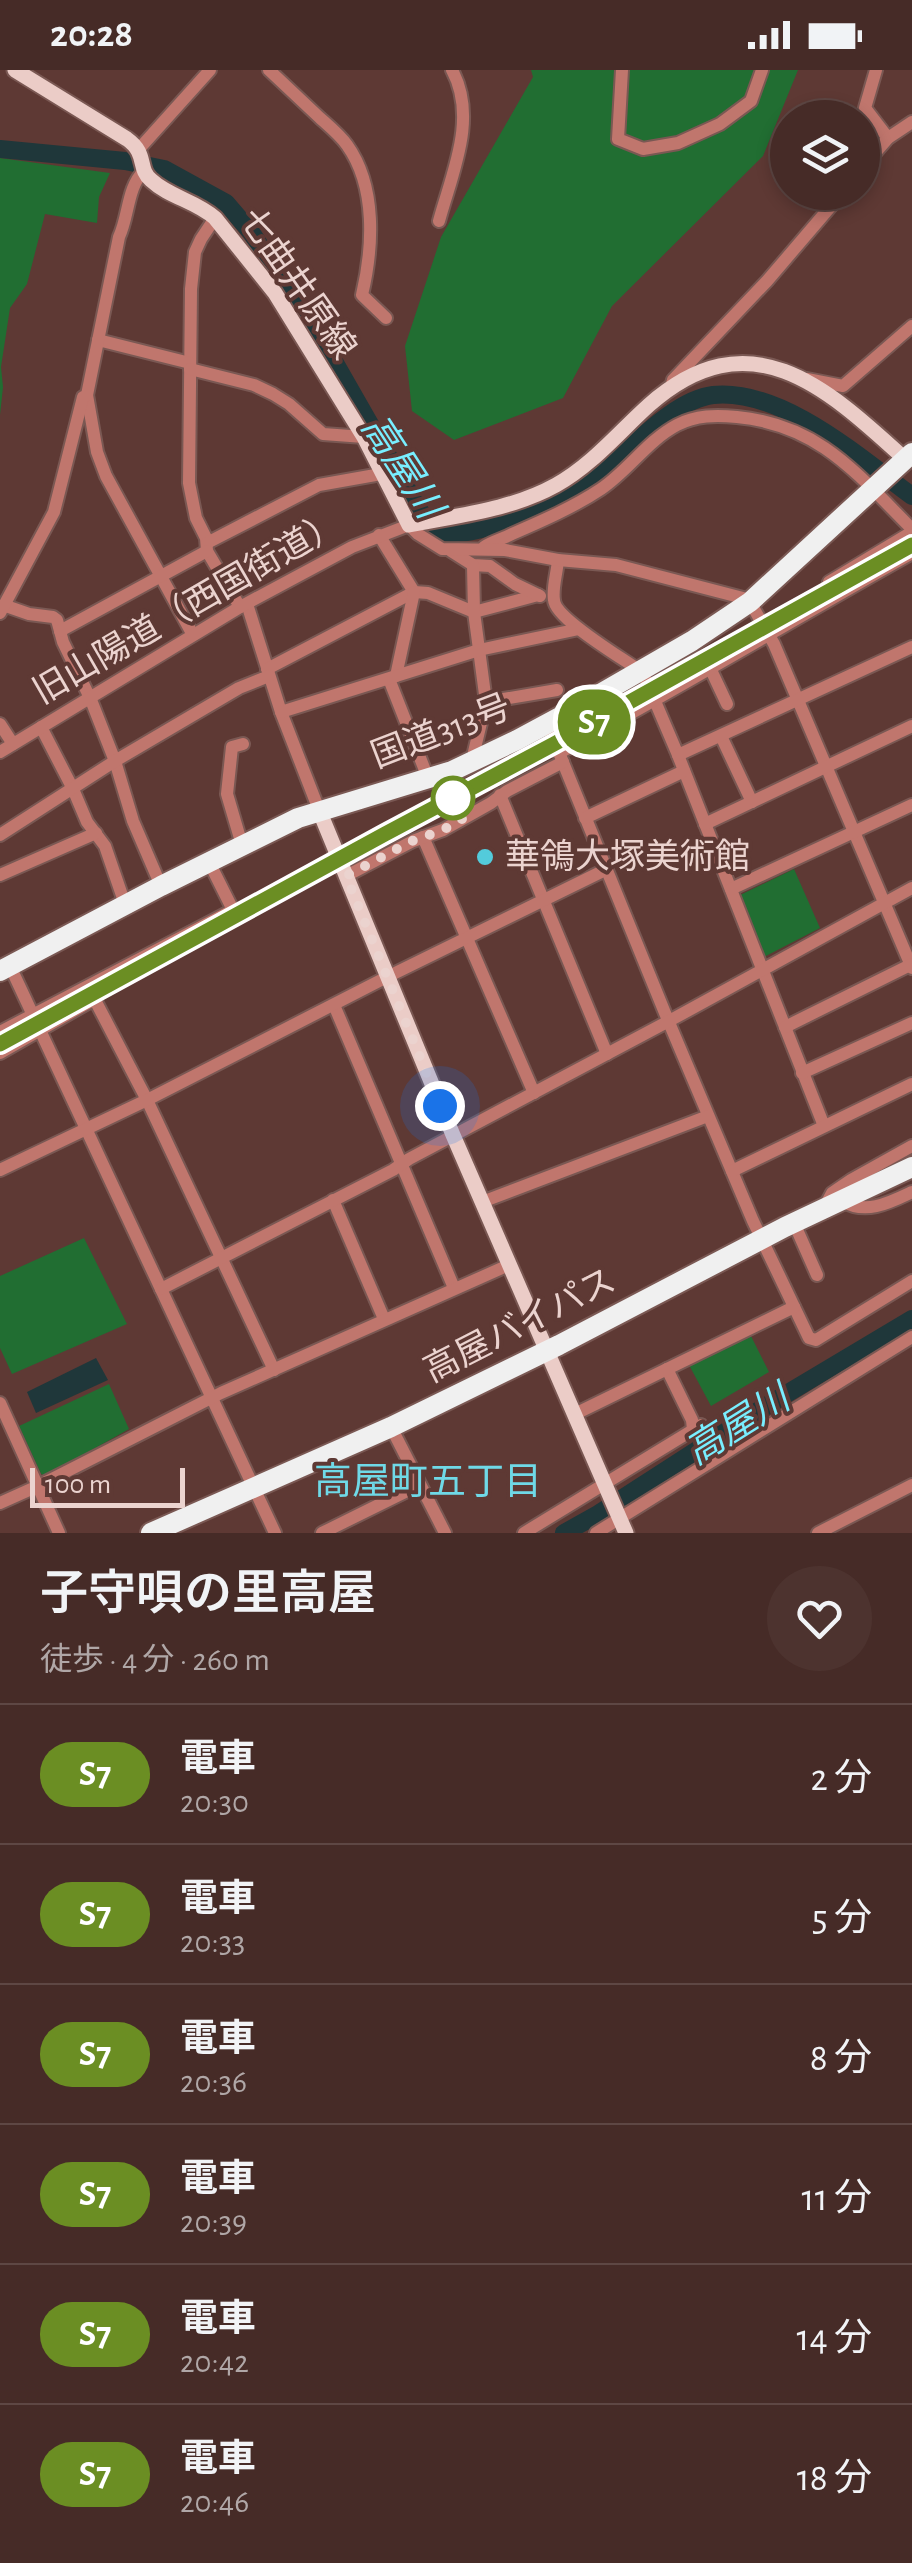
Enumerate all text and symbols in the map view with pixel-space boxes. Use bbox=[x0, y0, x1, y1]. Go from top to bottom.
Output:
text: 20:28 bbox=[50, 16, 133, 54]
map controls bbox=[770, 100, 880, 210]
button: layers bbox=[770, 100, 880, 210]
street label: 七曲井原線 bbox=[232, 201, 363, 366]
water label: 高屋川 bbox=[354, 408, 452, 529]
street label: 旧山陽道（西国街道） bbox=[27, 504, 348, 711]
street label: 国道313号 bbox=[366, 688, 515, 774]
line badge: S7 bbox=[549, 690, 639, 754]
text: S7 bbox=[578, 705, 610, 740]
unlabelled marker bbox=[432, 777, 474, 819]
place label: 華鴒大塚美術館 bbox=[505, 838, 750, 875]
marker: 華鴒大塚美術館 bbox=[474, 846, 496, 868]
your location bbox=[415, 1081, 465, 1131]
street label: 高屋バイパス bbox=[418, 1261, 621, 1389]
water label: 高屋川 bbox=[679, 1376, 800, 1472]
district label: 高屋町五丁目 bbox=[314, 1462, 542, 1502]
scale bar bbox=[30, 1463, 185, 1508]
text: 100 m bbox=[45, 1471, 111, 1499]
button: heart bbox=[767, 1566, 872, 1671]
text: 子守唄の里高屋 bbox=[40, 1571, 376, 1619]
text: 徒歩 · 4 分 · 260 m bbox=[40, 1644, 270, 1676]
text: 電車 bbox=[180, 1741, 256, 1779]
text: S7 bbox=[79, 1757, 111, 1792]
text: 2 分 bbox=[810, 1760, 872, 1798]
text: 20:30 bbox=[180, 1786, 249, 1818]
text: 電車 bbox=[180, 1881, 256, 1919]
text: S7 bbox=[79, 1897, 111, 1932]
text: 5 分 bbox=[812, 1900, 872, 1938]
text: 20:33 bbox=[180, 1926, 245, 1958]
text: 電車 bbox=[180, 2021, 256, 2059]
text: S7 bbox=[79, 2037, 111, 2072]
text: 8 分 bbox=[810, 2040, 872, 2078]
text: 20:36 bbox=[180, 2066, 247, 2098]
text: 電車 bbox=[180, 2161, 256, 2199]
text: S7 bbox=[79, 2177, 111, 2212]
text: 11 分 bbox=[802, 2180, 872, 2218]
text: 20:39 bbox=[180, 2206, 247, 2238]
text: 電車 bbox=[180, 2301, 256, 2339]
text: S7 bbox=[79, 2317, 111, 2352]
text: 14 分 bbox=[796, 2320, 872, 2358]
text: 20:42 bbox=[180, 2346, 249, 2378]
text: 電車 bbox=[180, 2441, 256, 2479]
text: S7 bbox=[79, 2457, 111, 2492]
text: 18 分 bbox=[797, 2460, 872, 2498]
text: 20:46 bbox=[180, 2486, 249, 2518]

